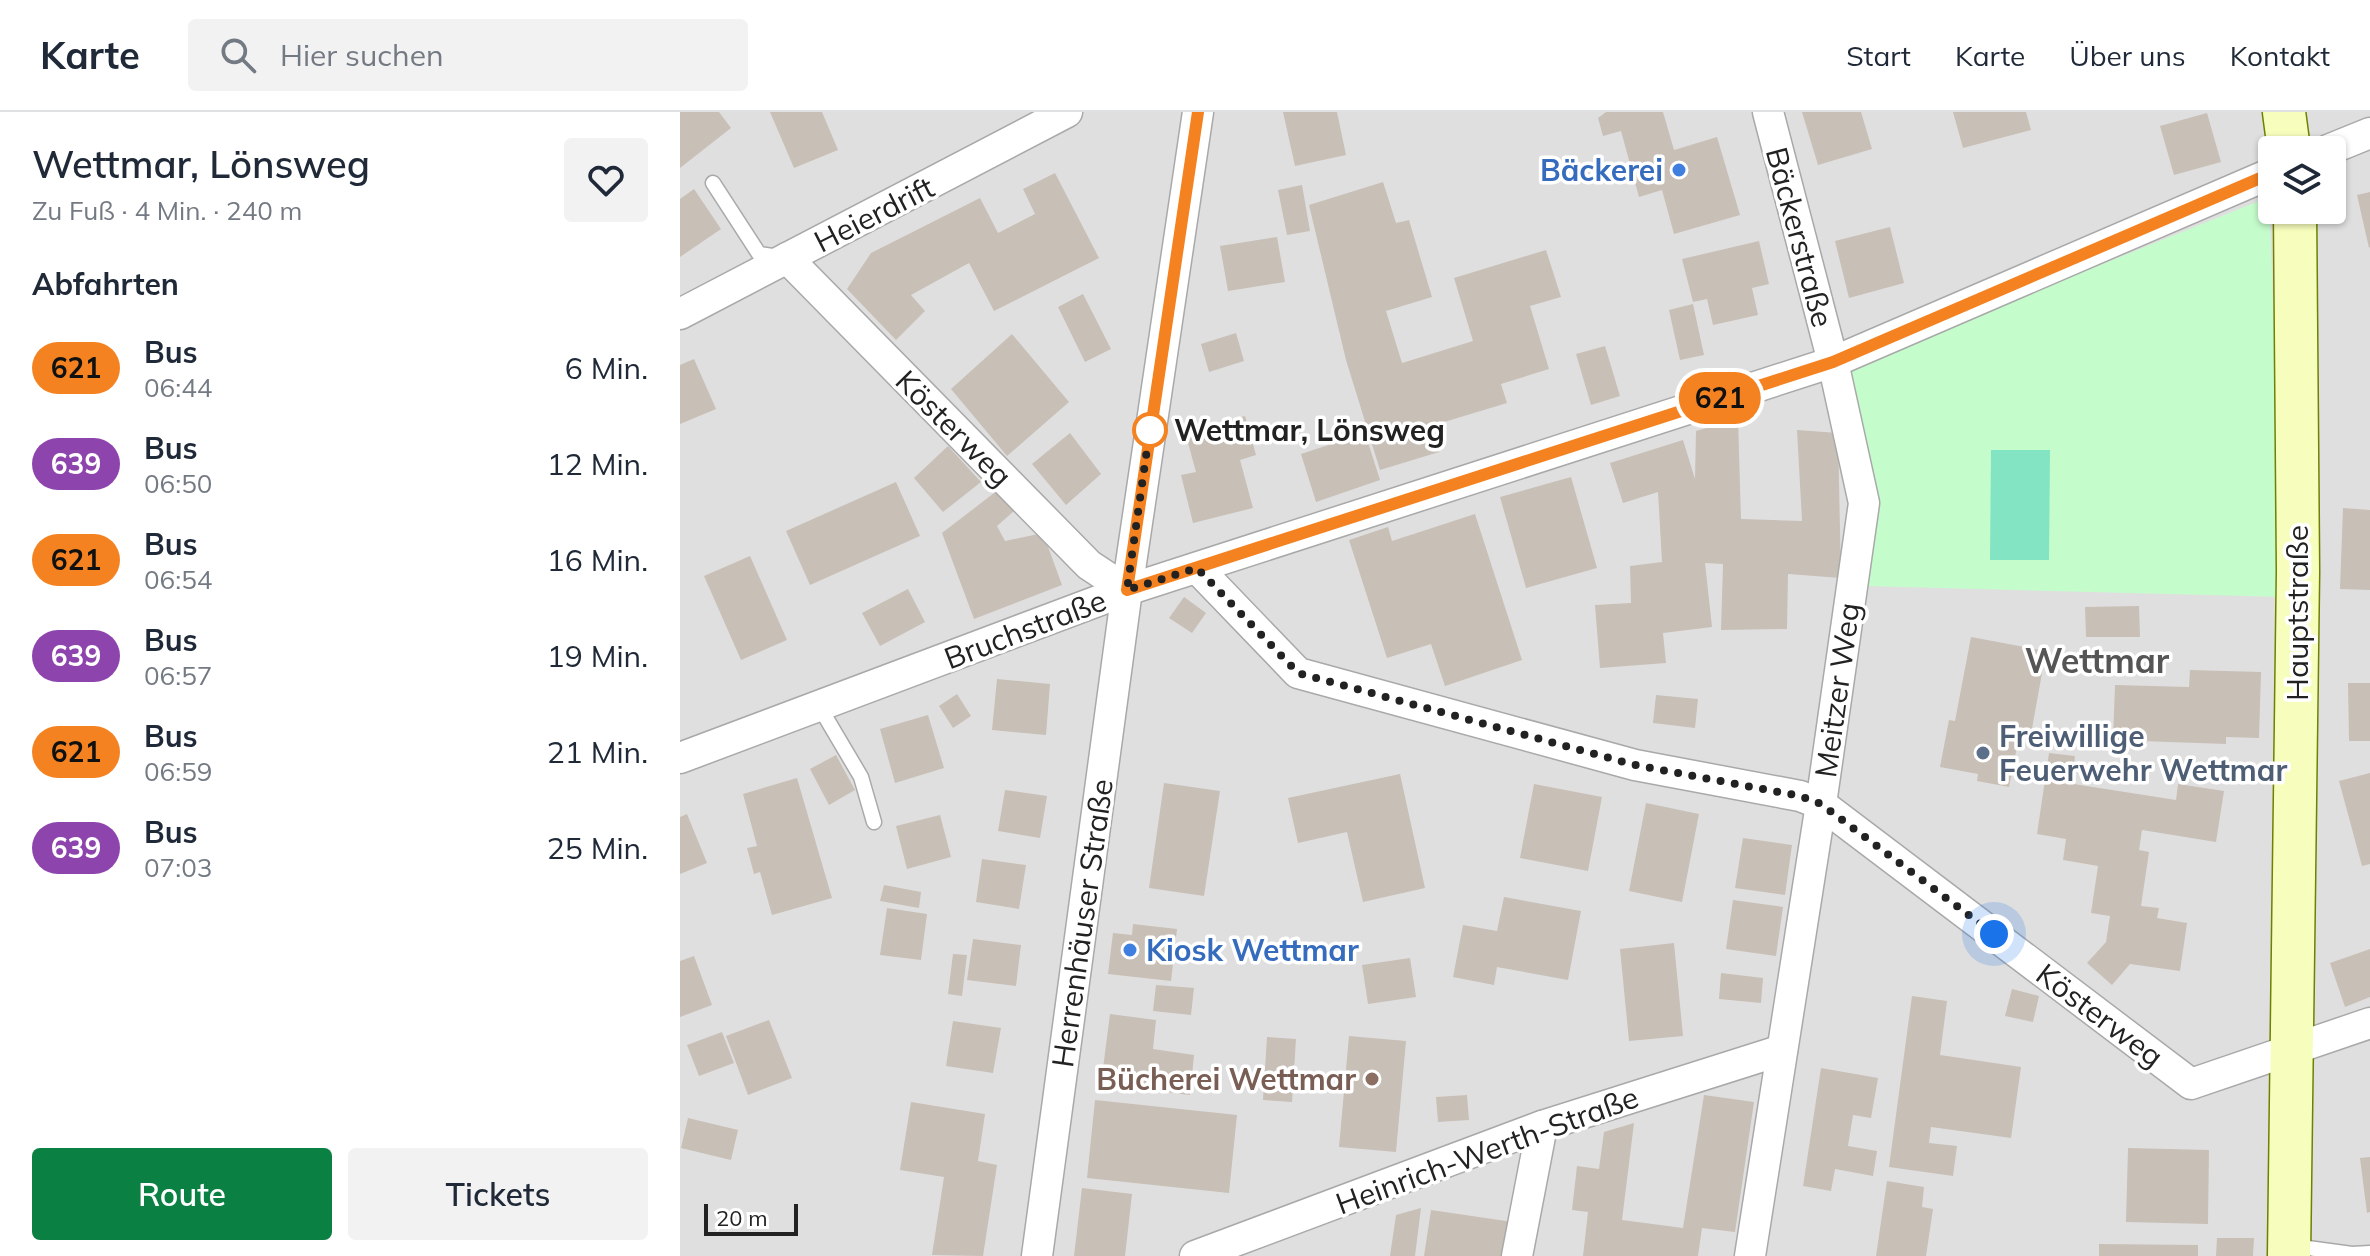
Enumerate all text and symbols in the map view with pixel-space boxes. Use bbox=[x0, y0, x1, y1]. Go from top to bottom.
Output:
search box bbox=[188, 19, 748, 91]
text: Karte bbox=[40, 31, 140, 79]
icon: search bbox=[216, 33, 260, 77]
text: Hier suchen bbox=[280, 36, 444, 74]
text: Start bbox=[1846, 38, 1911, 73]
text: Karte bbox=[1955, 38, 2025, 73]
text: Über uns bbox=[2069, 38, 2186, 73]
text: Kontakt bbox=[2230, 38, 2330, 73]
map controls bbox=[2258, 136, 2346, 224]
button: layers bbox=[2258, 136, 2346, 224]
button: heart bbox=[564, 138, 648, 222]
text: Wettmar, Lönsweg bbox=[32, 140, 370, 188]
street label: Bäckerstraße bbox=[1758, 143, 1842, 331]
place label: Bäckerei bbox=[1540, 151, 1663, 189]
marker: Bäckerei bbox=[1670, 161, 1688, 179]
street label: Heierdrift bbox=[808, 168, 940, 260]
text: Zu Fuß · 4 Min. · 240 m bbox=[32, 194, 302, 227]
text: Abfahrten bbox=[32, 265, 179, 303]
text: Bus bbox=[144, 333, 198, 371]
text: 6 Min. bbox=[565, 349, 648, 387]
text: 621 bbox=[51, 350, 101, 385]
street label: Kösterweg bbox=[888, 362, 1020, 494]
text: 06:44 bbox=[144, 371, 212, 404]
line badge: 621 bbox=[1674, 372, 1766, 424]
text: 621 bbox=[1695, 380, 1745, 415]
place label: Wettmar, Lönsweg bbox=[1174, 411, 1445, 449]
marker: Wettmar, Lönsweg bbox=[1133, 413, 1167, 447]
text: Bus bbox=[144, 429, 198, 467]
text: 12 Min. bbox=[547, 445, 648, 483]
text: 639 bbox=[51, 446, 101, 481]
text: 06:50 bbox=[144, 467, 212, 500]
text: Bus bbox=[144, 525, 198, 563]
street label: Hauptstraße bbox=[2278, 525, 2316, 701]
text: 16 Min. bbox=[547, 541, 648, 579]
text: 621 bbox=[51, 542, 101, 577]
text: 06:54 bbox=[144, 563, 212, 596]
street label: Bruchstraße bbox=[939, 581, 1111, 677]
street label: Meitzer Weg bbox=[1806, 600, 1868, 780]
text: Bus bbox=[144, 621, 198, 659]
text: 19 Min. bbox=[547, 637, 648, 675]
text: 639 bbox=[51, 638, 101, 673]
district label: Wettmar bbox=[2025, 639, 2170, 682]
text: 06:57 bbox=[144, 659, 212, 692]
text: Bus bbox=[144, 717, 198, 755]
place label: Freiwillige Feuerwehr Wettmar bbox=[1999, 717, 2287, 789]
text: 21 Min. bbox=[547, 733, 648, 771]
text: 621 bbox=[51, 734, 101, 769]
marker: Freiwillige Feuerwehr Wettmar bbox=[1974, 744, 1992, 762]
text: 06:59 bbox=[144, 755, 212, 788]
street label: Herrenhäuser Straße bbox=[1043, 776, 1121, 1070]
text: Bus bbox=[144, 813, 198, 851]
text: 25 Min. bbox=[547, 829, 648, 867]
text: 639 bbox=[51, 830, 101, 865]
text: 07:03 bbox=[144, 851, 212, 884]
your location bbox=[1974, 914, 2014, 954]
place label: Kiosk Wettmar bbox=[1146, 931, 1359, 969]
marker: Kiosk Wettmar bbox=[1121, 941, 1139, 959]
street label: Kösterweg bbox=[2029, 955, 2171, 1075]
place label: Bücherei Wettmar bbox=[1096, 1060, 1356, 1098]
marker: Bücherei Wettmar bbox=[1363, 1070, 1381, 1088]
street label: Heinrich-Werth-Straße bbox=[1331, 1078, 1643, 1222]
button: Route bbox=[32, 1148, 332, 1240]
button: Tickets bbox=[348, 1148, 648, 1240]
scale bar bbox=[704, 1200, 798, 1236]
text: 20 m bbox=[716, 1204, 767, 1232]

